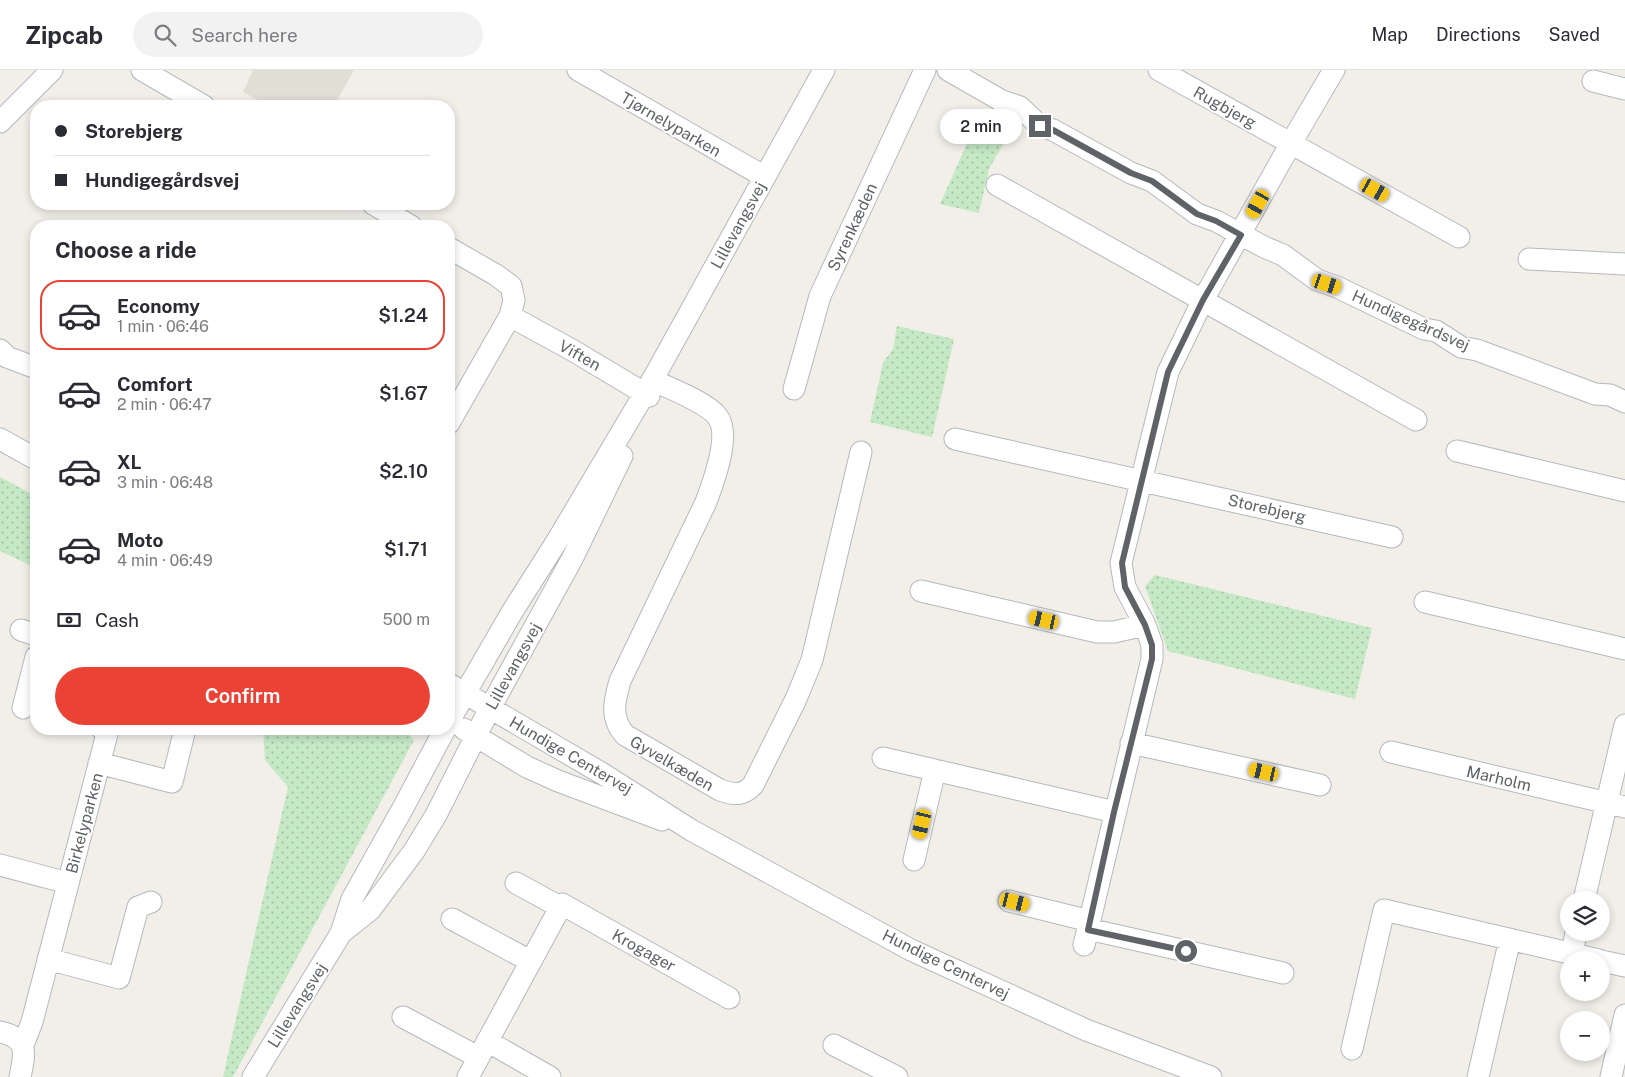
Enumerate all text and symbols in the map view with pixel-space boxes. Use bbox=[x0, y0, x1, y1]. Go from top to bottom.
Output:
search box bbox=[133, 12, 483, 57]
text: Zipcab bbox=[25, 21, 103, 49]
icon: search bbox=[151, 21, 179, 49]
text: Search here bbox=[191, 24, 298, 46]
text: Map bbox=[1371, 24, 1408, 45]
text: Directions bbox=[1436, 24, 1521, 45]
text: Saved bbox=[1549, 24, 1600, 45]
street label: Rugbjerg bbox=[1190, 82, 1259, 132]
street label: Tjørnelyparken bbox=[617, 88, 724, 161]
callout: 2 min bbox=[940, 108, 1022, 144]
route end bbox=[1029, 115, 1051, 137]
text: 2 min bbox=[960, 117, 1002, 136]
text: Storebjerg bbox=[85, 120, 183, 142]
text: Hundigegårdsvej bbox=[85, 169, 239, 191]
car bbox=[1358, 176, 1391, 204]
street label: Lillevangsvej bbox=[707, 179, 770, 272]
street label: Syrenkæden bbox=[824, 180, 881, 274]
car bbox=[1244, 187, 1271, 221]
text: Choose a ride bbox=[55, 237, 197, 263]
car bbox=[1310, 272, 1343, 296]
street label: Hundigegårdsvej bbox=[1349, 286, 1473, 355]
icon: car bbox=[57, 293, 102, 338]
text: Economy bbox=[117, 295, 200, 317]
text: $1.24 bbox=[378, 304, 428, 326]
text: 1 min · 06:46 bbox=[117, 317, 209, 336]
street label: Viften bbox=[556, 336, 604, 375]
icon: car bbox=[57, 371, 102, 416]
text: Comfort bbox=[117, 373, 193, 395]
text: $1.67 bbox=[379, 382, 428, 404]
text: 2 min · 06:47 bbox=[117, 395, 212, 414]
icon: car bbox=[57, 449, 102, 494]
text: XL bbox=[117, 451, 142, 473]
text: $2.10 bbox=[379, 460, 428, 482]
text: 3 min · 06:48 bbox=[117, 473, 213, 492]
street label: Storebjerg bbox=[1226, 490, 1308, 527]
icon: car bbox=[57, 527, 102, 572]
text: Moto bbox=[117, 529, 163, 551]
text: $1.71 bbox=[384, 538, 428, 560]
text: 4 min · 06:49 bbox=[117, 551, 213, 570]
icon: cash bbox=[55, 606, 83, 634]
text: Cash bbox=[95, 609, 139, 631]
car bbox=[1027, 609, 1060, 631]
text: 500 m bbox=[383, 610, 430, 629]
street label: Lillevangsvej bbox=[482, 620, 545, 713]
button: Confirm bbox=[55, 667, 430, 725]
street label: Hundige Centervej bbox=[506, 713, 636, 798]
street label: Gyvelkæden bbox=[627, 732, 717, 795]
car bbox=[1247, 761, 1280, 783]
street label: Marholm bbox=[1465, 762, 1533, 795]
street label: Birkelyparken bbox=[62, 771, 107, 875]
car bbox=[911, 808, 932, 840]
car bbox=[998, 891, 1031, 913]
map controls bbox=[1560, 891, 1610, 1061]
button: layers bbox=[1560, 891, 1610, 941]
street label: Krogager bbox=[609, 925, 679, 976]
street label: Hundige Centervej bbox=[879, 926, 1012, 1003]
route start bbox=[1175, 940, 1197, 962]
button: + bbox=[1560, 951, 1610, 1001]
street label: Lillevangsvej bbox=[264, 959, 331, 1051]
button: − bbox=[1560, 1011, 1610, 1061]

